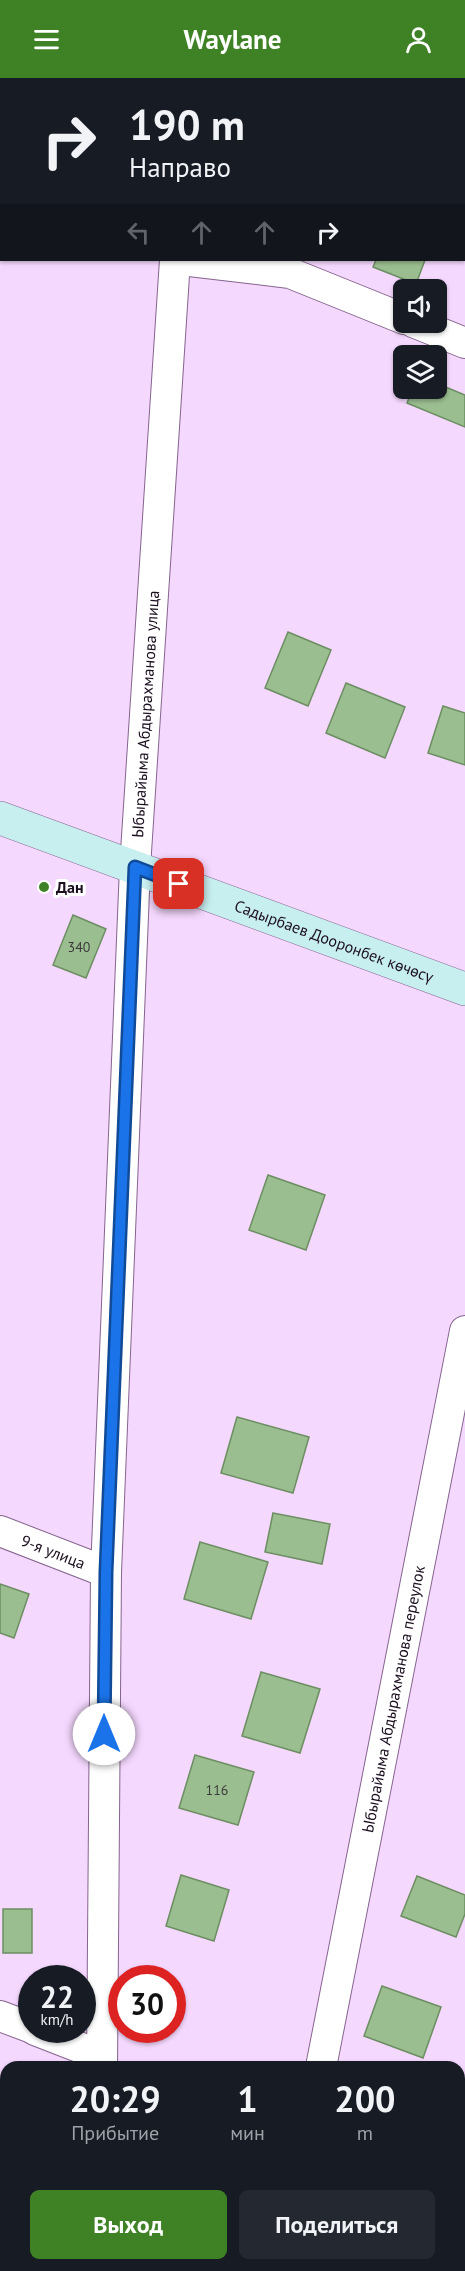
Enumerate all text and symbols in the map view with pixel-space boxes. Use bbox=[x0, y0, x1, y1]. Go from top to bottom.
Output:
text: Waylane bbox=[183, 22, 282, 56]
icon: menu bbox=[30, 23, 63, 56]
icon: person bbox=[402, 23, 435, 56]
text: 190 m bbox=[129, 97, 245, 152]
icon: right bbox=[30, 102, 108, 180]
text: Направо bbox=[129, 150, 231, 184]
icon: left bbox=[122, 216, 155, 249]
icon: ahead bbox=[185, 216, 218, 249]
icon: ahead bbox=[248, 216, 281, 249]
icon: right bbox=[311, 216, 344, 249]
map controls bbox=[393, 279, 447, 399]
button: sound bbox=[393, 279, 447, 333]
button: layers bbox=[393, 345, 447, 399]
street label: Ыбырайыма Абдырахманова улица bbox=[127, 590, 163, 838]
pin bbox=[153, 858, 204, 909]
icon: arrive bbox=[162, 867, 195, 900]
place label: Дан bbox=[56, 877, 84, 897]
marker: Дан bbox=[37, 880, 51, 894]
street label: Садырбаев Дооронбек көчөсү bbox=[232, 895, 437, 987]
house number: 340 bbox=[68, 938, 91, 956]
street label: 9-я улица bbox=[18, 1530, 88, 1573]
street label: Ыбырайыма Абдырахманова переулок bbox=[357, 1563, 429, 1834]
position arrow bbox=[72, 1702, 136, 1766]
house number: 116 bbox=[206, 1781, 228, 1799]
speed limit sign: 30 bbox=[108, 1965, 186, 2043]
text: 22 bbox=[40, 1977, 74, 2016]
text: km/h bbox=[41, 2010, 73, 2029]
text: 20:29 bbox=[69, 2075, 161, 2122]
text: 1 bbox=[237, 2075, 258, 2122]
text: 200 bbox=[334, 2075, 396, 2122]
text: Прибытие bbox=[71, 2120, 159, 2146]
text: мин bbox=[230, 2120, 265, 2146]
text: m bbox=[357, 2120, 373, 2146]
button: Выход bbox=[30, 2190, 227, 2259]
button: Поделиться bbox=[239, 2190, 435, 2259]

